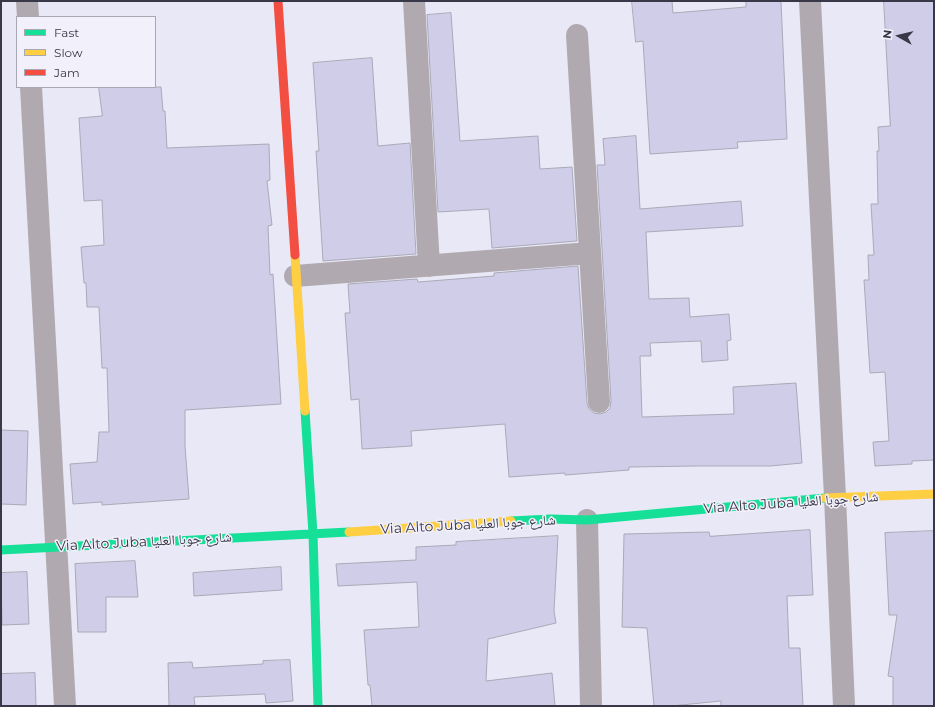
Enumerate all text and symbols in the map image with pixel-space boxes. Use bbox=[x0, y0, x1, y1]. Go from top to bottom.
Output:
legend bbox=[16, 16, 156, 88]
north arrow bbox=[879, 16, 919, 56]
text: Fast bbox=[54, 25, 79, 40]
text: N bbox=[880, 29, 895, 40]
text: Slow bbox=[54, 45, 83, 60]
text: Jam bbox=[54, 65, 80, 80]
street label: Via Alto Juba شارع جوبا العليا bbox=[703, 489, 879, 517]
street label: Via Alto Juba شارع جوبا العليا bbox=[380, 512, 556, 538]
street label: Via Alto Juba شارع جوبا العليا bbox=[56, 529, 232, 555]

